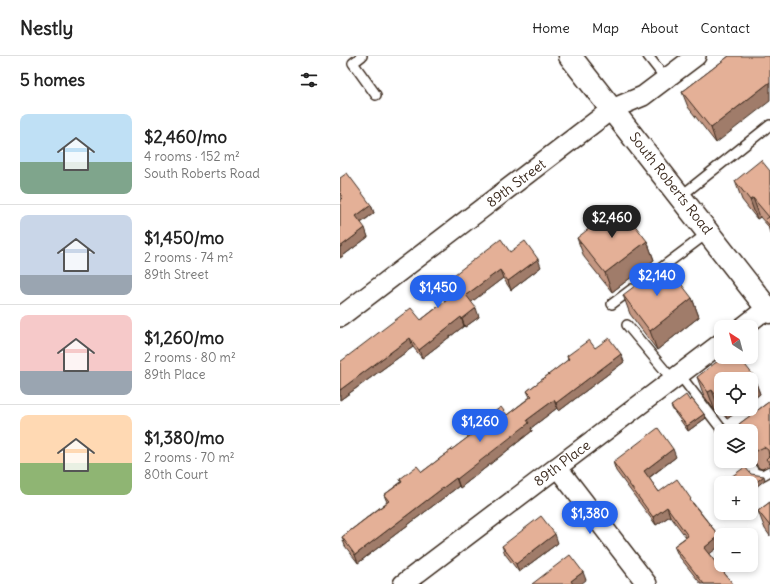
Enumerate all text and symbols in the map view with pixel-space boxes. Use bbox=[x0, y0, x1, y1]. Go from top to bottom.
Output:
text: Nestly bbox=[20, 16, 73, 40]
text: Home bbox=[532, 19, 570, 37]
text: Map bbox=[592, 19, 619, 37]
text: About bbox=[641, 19, 679, 37]
text: Contact bbox=[701, 19, 750, 37]
text: 5 homes bbox=[20, 69, 85, 91]
icon: filters bbox=[298, 69, 320, 91]
text: $2,460/mo bbox=[144, 126, 227, 148]
street label: South Roberts Road bbox=[625, 128, 717, 238]
icon: home bbox=[52, 130, 100, 178]
text: 4 rooms · 152 m² bbox=[144, 148, 240, 165]
street label: 89th Street bbox=[483, 155, 549, 211]
text: South Roberts Road bbox=[144, 165, 260, 182]
pin: $2,460 bbox=[579, 205, 645, 239]
text: $2,460 bbox=[592, 209, 632, 226]
text: $1,450/mo bbox=[144, 227, 224, 249]
icon: home bbox=[52, 231, 100, 279]
text: 2 rooms · 74 m² bbox=[144, 249, 233, 266]
pin: $2,140 bbox=[624, 263, 690, 297]
text: 89th Street bbox=[144, 266, 209, 283]
text: $2,140 bbox=[638, 267, 676, 284]
pin: $1,450 bbox=[405, 275, 471, 309]
text: $1,450 bbox=[419, 279, 457, 296]
north arrow bbox=[714, 320, 758, 364]
map controls bbox=[714, 320, 758, 572]
text: $1,260/mo bbox=[144, 327, 224, 349]
icon: home bbox=[52, 331, 100, 379]
text: 2 rooms · 80 m² bbox=[144, 349, 236, 366]
text: 89th Place bbox=[144, 366, 205, 383]
button: locate bbox=[714, 372, 758, 416]
pin: $1,260 bbox=[447, 409, 513, 443]
text: $1,260 bbox=[461, 413, 499, 430]
button: layers bbox=[714, 424, 758, 468]
text: $1,380/mo bbox=[144, 427, 224, 449]
icon: home bbox=[52, 431, 100, 479]
street label: 89th Place bbox=[530, 436, 594, 490]
text: 2 rooms · 70 m² bbox=[144, 449, 235, 466]
text: 80th Court bbox=[144, 466, 208, 483]
button: + bbox=[714, 476, 758, 520]
pin: $1,380 bbox=[557, 501, 623, 535]
text: $1,380 bbox=[571, 505, 609, 522]
button: − bbox=[714, 528, 758, 572]

